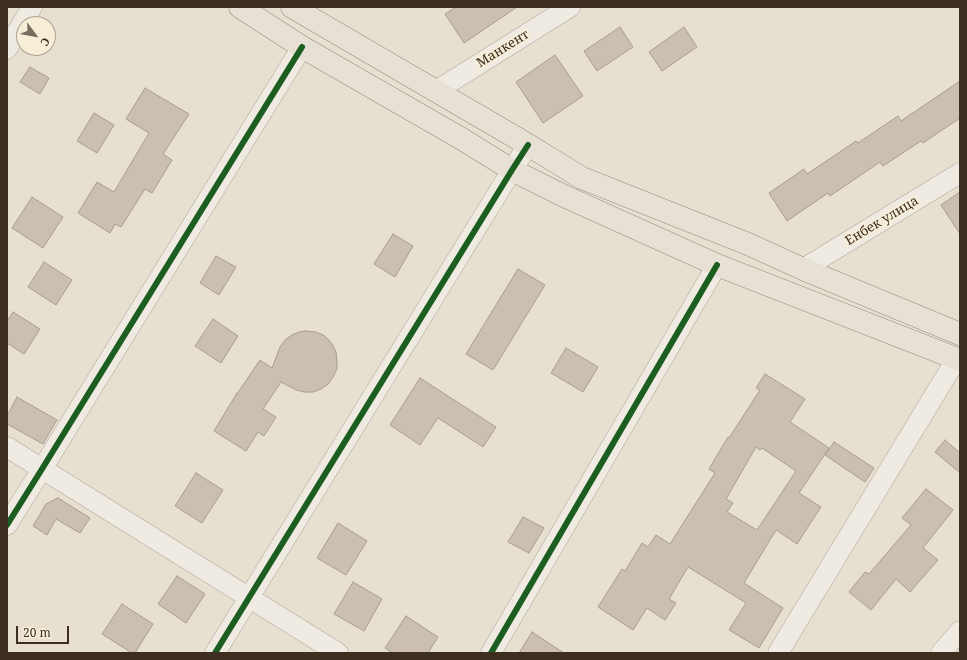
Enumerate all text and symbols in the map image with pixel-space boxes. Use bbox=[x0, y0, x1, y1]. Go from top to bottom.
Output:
north arrow bbox=[16, 16, 56, 56]
street label: Манкент bbox=[474, 27, 532, 71]
text: С bbox=[37, 35, 54, 49]
street label: Енбек улица bbox=[843, 193, 921, 249]
scale bar bbox=[18, 618, 71, 644]
text: 20 m bbox=[23, 624, 51, 641]

